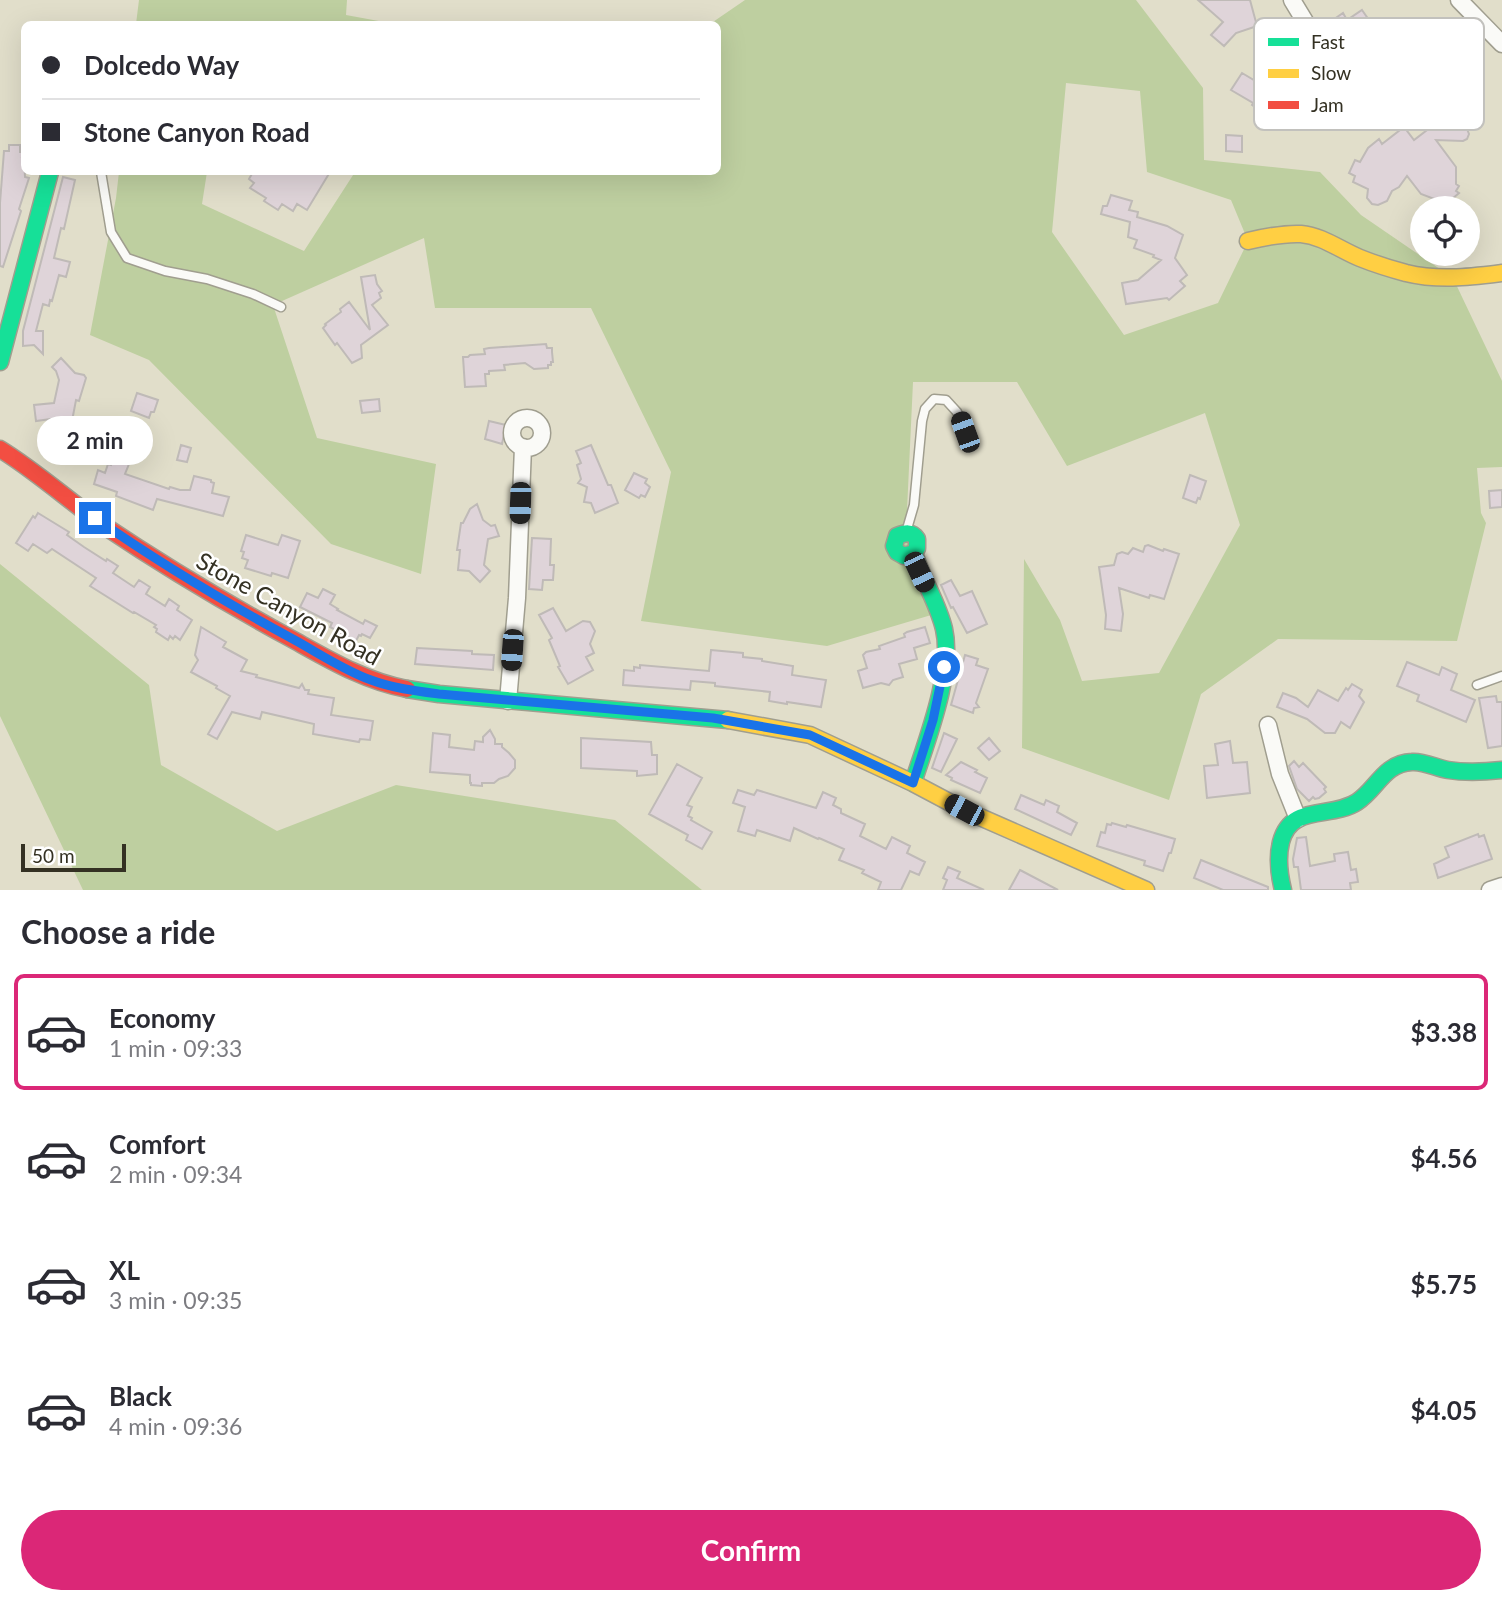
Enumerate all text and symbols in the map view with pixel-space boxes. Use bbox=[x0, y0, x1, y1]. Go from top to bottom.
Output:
legend bbox=[1254, 18, 1484, 130]
text: Fast bbox=[1311, 30, 1345, 53]
text: Dolcedo Way bbox=[84, 49, 239, 81]
text: Slow bbox=[1311, 61, 1351, 84]
text: Jam bbox=[1311, 93, 1344, 116]
text: Stone Canyon Road bbox=[84, 116, 310, 148]
map controls bbox=[1410, 196, 1480, 266]
button: locate bbox=[1410, 196, 1480, 266]
car bbox=[948, 409, 983, 455]
callout: 2 min bbox=[37, 416, 153, 466]
text: 2 min bbox=[66, 426, 124, 454]
car bbox=[509, 482, 532, 524]
route end bbox=[79, 502, 111, 534]
street label: Stone Canyon Road bbox=[192, 545, 386, 671]
car bbox=[901, 549, 938, 595]
car bbox=[501, 628, 524, 672]
route start bbox=[928, 651, 960, 683]
car bbox=[941, 791, 988, 829]
scale bar bbox=[21, 841, 126, 873]
text: 50 m bbox=[32, 844, 75, 867]
text: Choose a ride bbox=[21, 912, 215, 951]
icon: car bbox=[25, 1001, 88, 1064]
text: Economy bbox=[109, 1002, 215, 1034]
text: $3.38 bbox=[1411, 1016, 1477, 1048]
text: 1 min · 09:33 bbox=[109, 1034, 242, 1062]
icon: car bbox=[25, 1127, 88, 1190]
text: Comfort bbox=[109, 1128, 206, 1160]
text: $4.56 bbox=[1411, 1142, 1477, 1174]
text: 2 min · 09:34 bbox=[109, 1160, 242, 1188]
icon: car bbox=[25, 1253, 88, 1316]
text: XL bbox=[109, 1254, 140, 1286]
text: $5.75 bbox=[1411, 1268, 1477, 1300]
text: 3 min · 09:35 bbox=[109, 1286, 242, 1314]
icon: car bbox=[25, 1379, 88, 1442]
text: Black bbox=[109, 1380, 172, 1412]
text: $4.05 bbox=[1411, 1394, 1477, 1426]
text: 4 min · 09:36 bbox=[109, 1412, 242, 1440]
button: Confirm bbox=[21, 1510, 1481, 1590]

